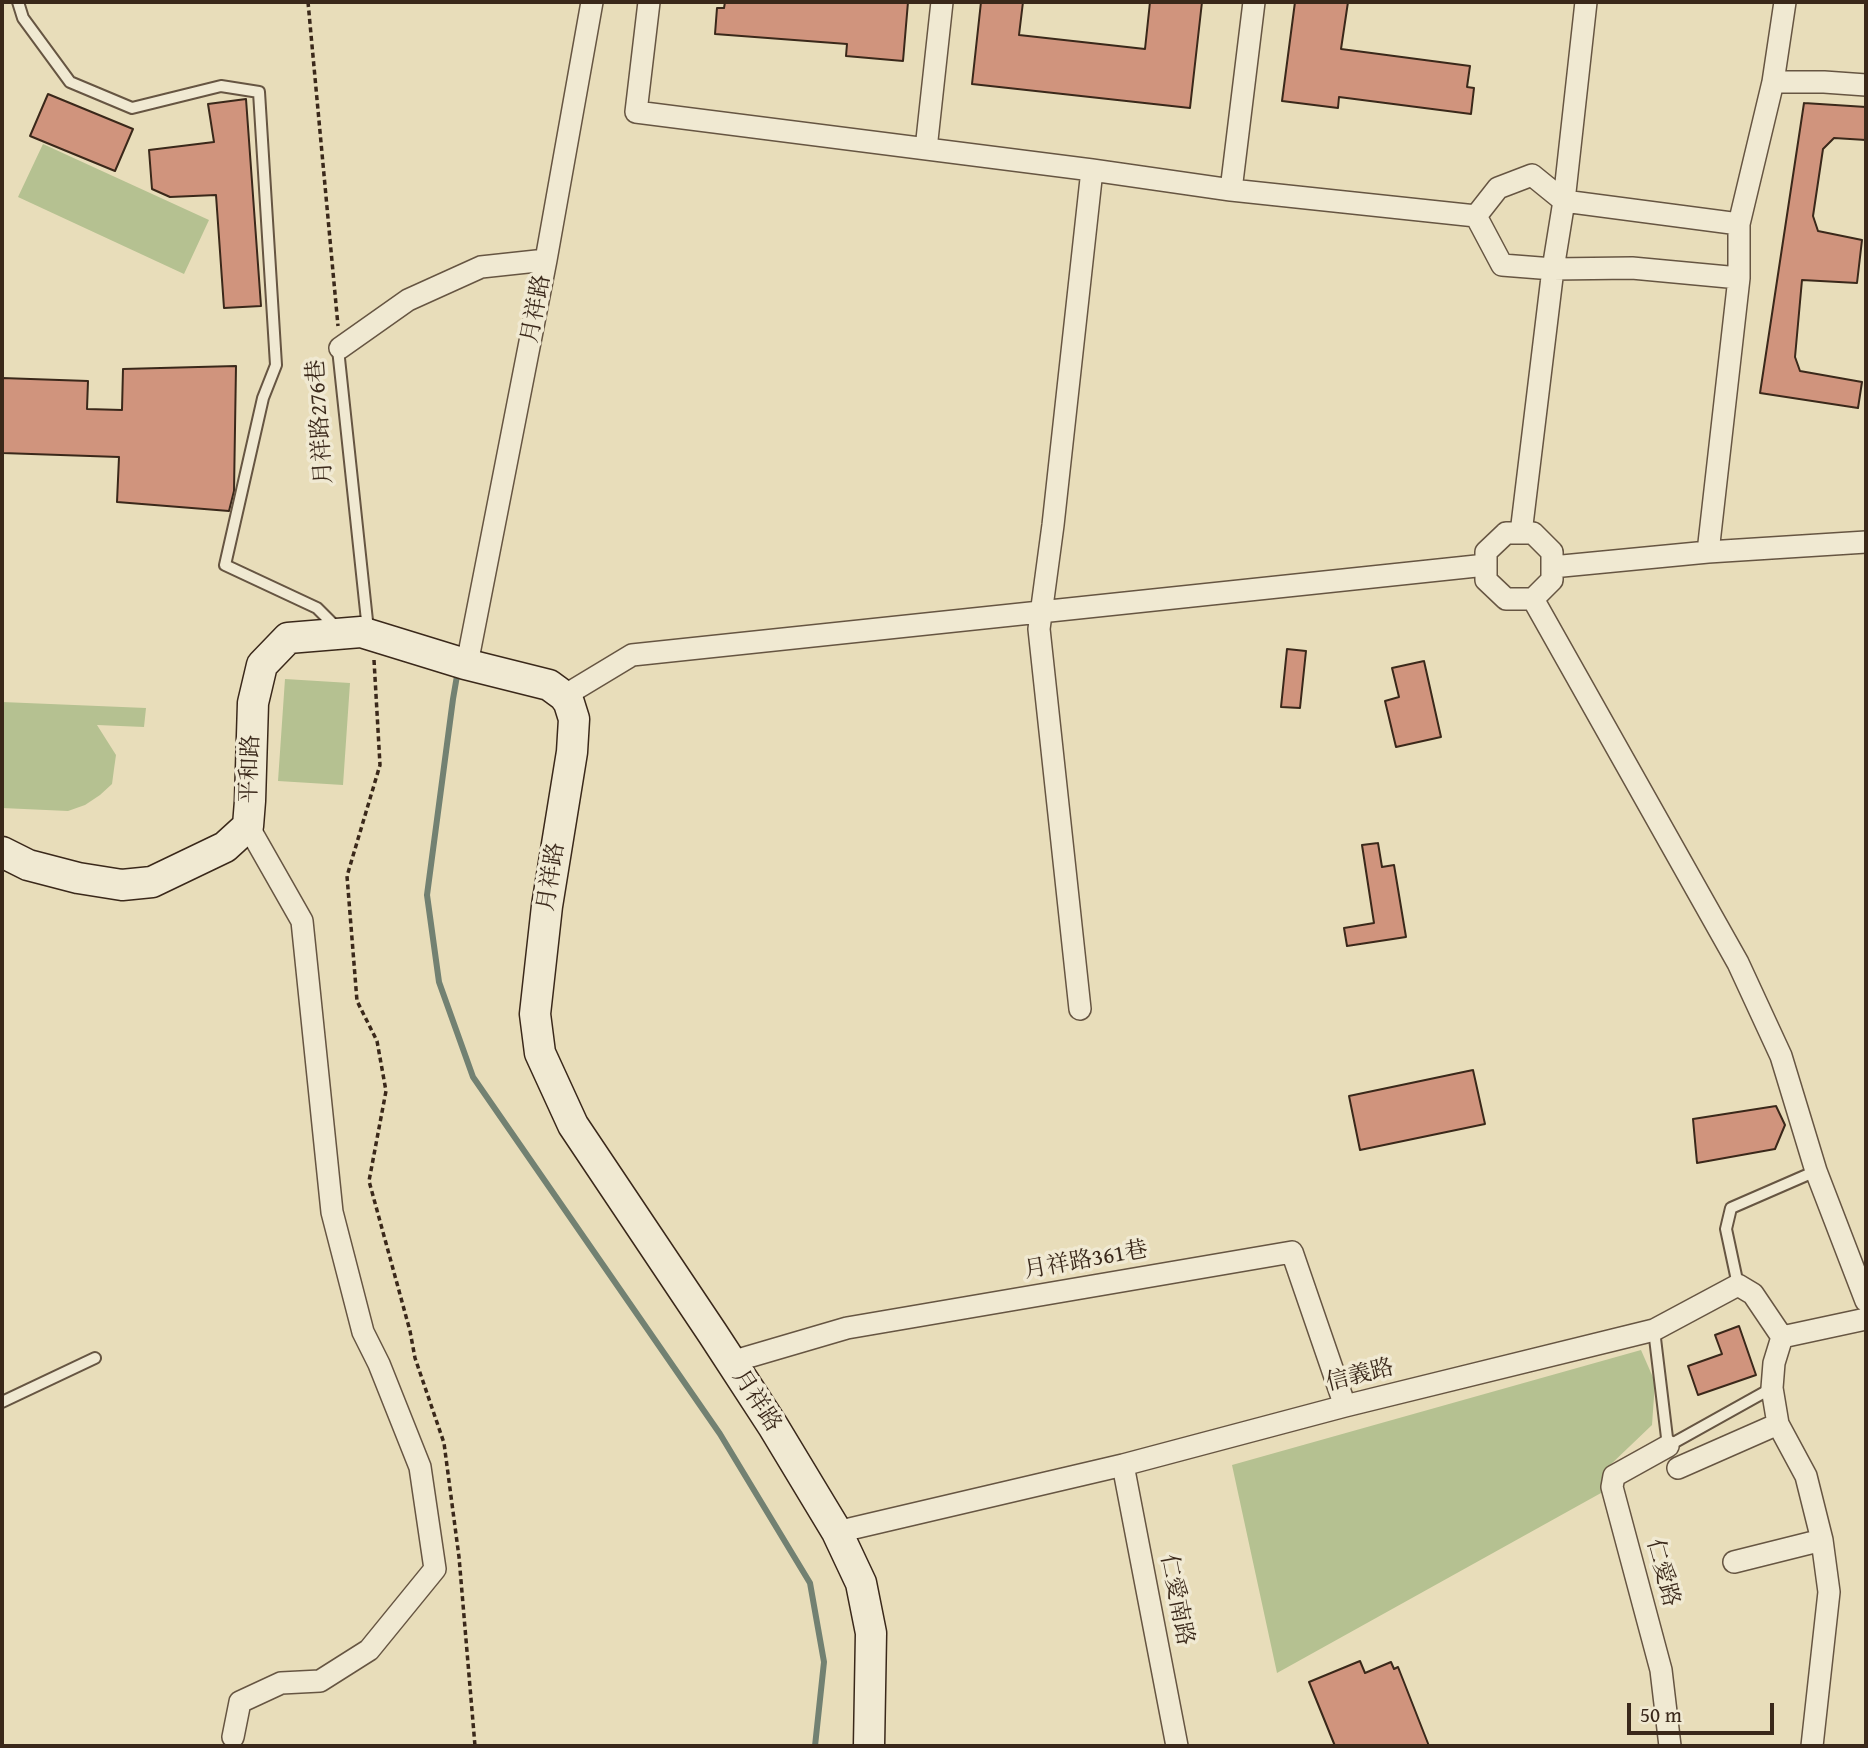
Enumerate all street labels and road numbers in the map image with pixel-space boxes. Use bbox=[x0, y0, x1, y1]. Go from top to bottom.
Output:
street label: 月祥路 bbox=[517, 273, 557, 345]
street label: 月祥路276巷 bbox=[303, 359, 339, 485]
street label: 平和路 bbox=[236, 734, 266, 804]
street label: 月祥路 bbox=[533, 841, 571, 913]
street label: 月祥路361巷 bbox=[1022, 1237, 1150, 1285]
street label: 信義路 bbox=[1323, 1354, 1397, 1398]
street label: 月祥路 bbox=[726, 1365, 786, 1437]
street label: 仁愛路 bbox=[1640, 1536, 1684, 1610]
street label: 仁愛南路 bbox=[1154, 1552, 1198, 1648]

